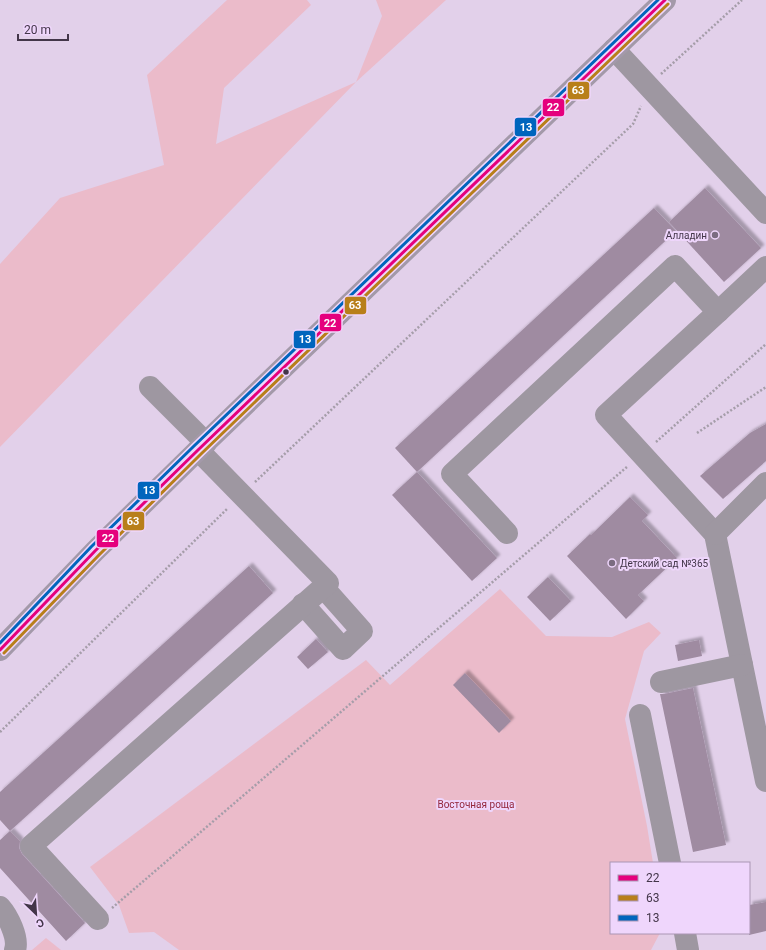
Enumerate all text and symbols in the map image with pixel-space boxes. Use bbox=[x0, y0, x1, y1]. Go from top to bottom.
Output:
scale bar bbox=[18, 16, 68, 42]
text: 20 m bbox=[24, 23, 51, 37]
line badge: 63 bbox=[567, 81, 590, 100]
text: 63 bbox=[572, 84, 584, 97]
line badge: 22 bbox=[542, 98, 565, 117]
text: 22 bbox=[547, 101, 559, 114]
line badge: 13 bbox=[514, 117, 537, 137]
text: 13 bbox=[520, 121, 532, 134]
place label: Алладин bbox=[666, 230, 707, 241]
marker: Алладин bbox=[710, 230, 720, 240]
line badge: 63 bbox=[344, 296, 367, 315]
text: 63 bbox=[349, 299, 361, 312]
line badge: 22 bbox=[319, 313, 342, 332]
text: 22 bbox=[324, 317, 336, 330]
line badge: 13 bbox=[293, 330, 316, 349]
text: 13 bbox=[299, 333, 311, 346]
unlabelled marker bbox=[281, 367, 291, 377]
line badge: 13 bbox=[137, 481, 160, 500]
text: 13 bbox=[143, 484, 155, 497]
line badge: 63 bbox=[122, 511, 145, 531]
text: 63 bbox=[127, 515, 139, 528]
line badge: 22 bbox=[96, 529, 119, 548]
text: 22 bbox=[102, 532, 114, 545]
marker: Детский сад №365 bbox=[607, 558, 617, 568]
place label: Детский сад №365 bbox=[620, 558, 709, 569]
park label: Восточная роща bbox=[437, 799, 515, 810]
legend bbox=[610, 862, 750, 934]
text: 22 bbox=[646, 871, 660, 885]
text: 63 bbox=[646, 891, 660, 905]
north arrow bbox=[16, 894, 56, 934]
text: 13 bbox=[646, 911, 660, 925]
text: С bbox=[34, 915, 46, 930]

